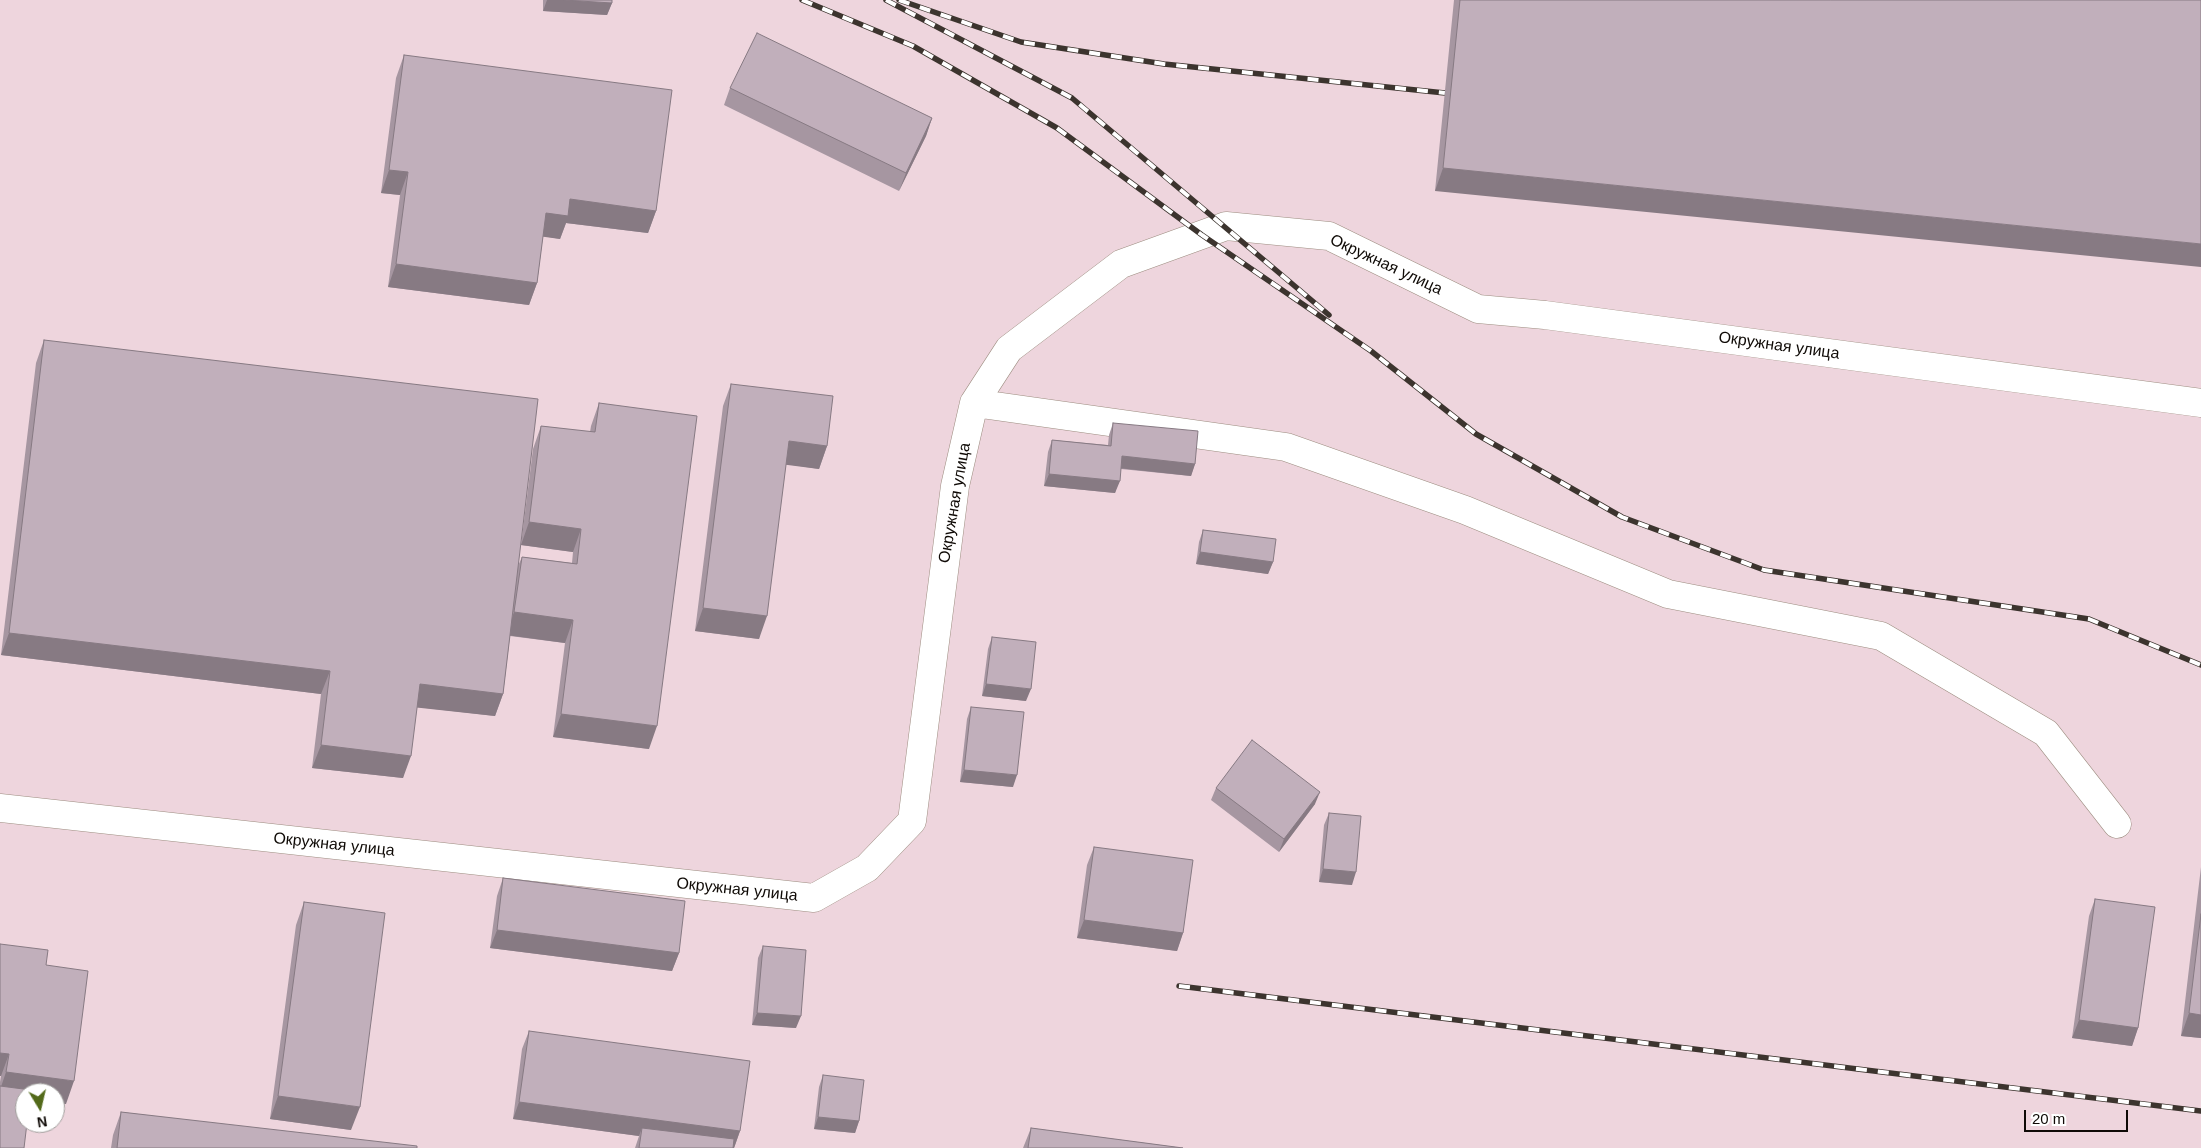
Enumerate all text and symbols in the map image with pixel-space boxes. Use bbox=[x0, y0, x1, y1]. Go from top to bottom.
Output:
street label: Окружная улица bbox=[1327, 231, 1445, 299]
street label: Окружная улица bbox=[1717, 328, 1841, 364]
street label: Окружная улица bbox=[935, 441, 975, 565]
street label: Окружная улица bbox=[272, 829, 396, 861]
street label: Окружная улица bbox=[675, 874, 799, 906]
north arrow bbox=[15, 1083, 65, 1133]
scale bar bbox=[2026, 1100, 2130, 1132]
text: 20 m bbox=[2032, 1110, 2065, 1127]
text: N bbox=[36, 1113, 48, 1131]

